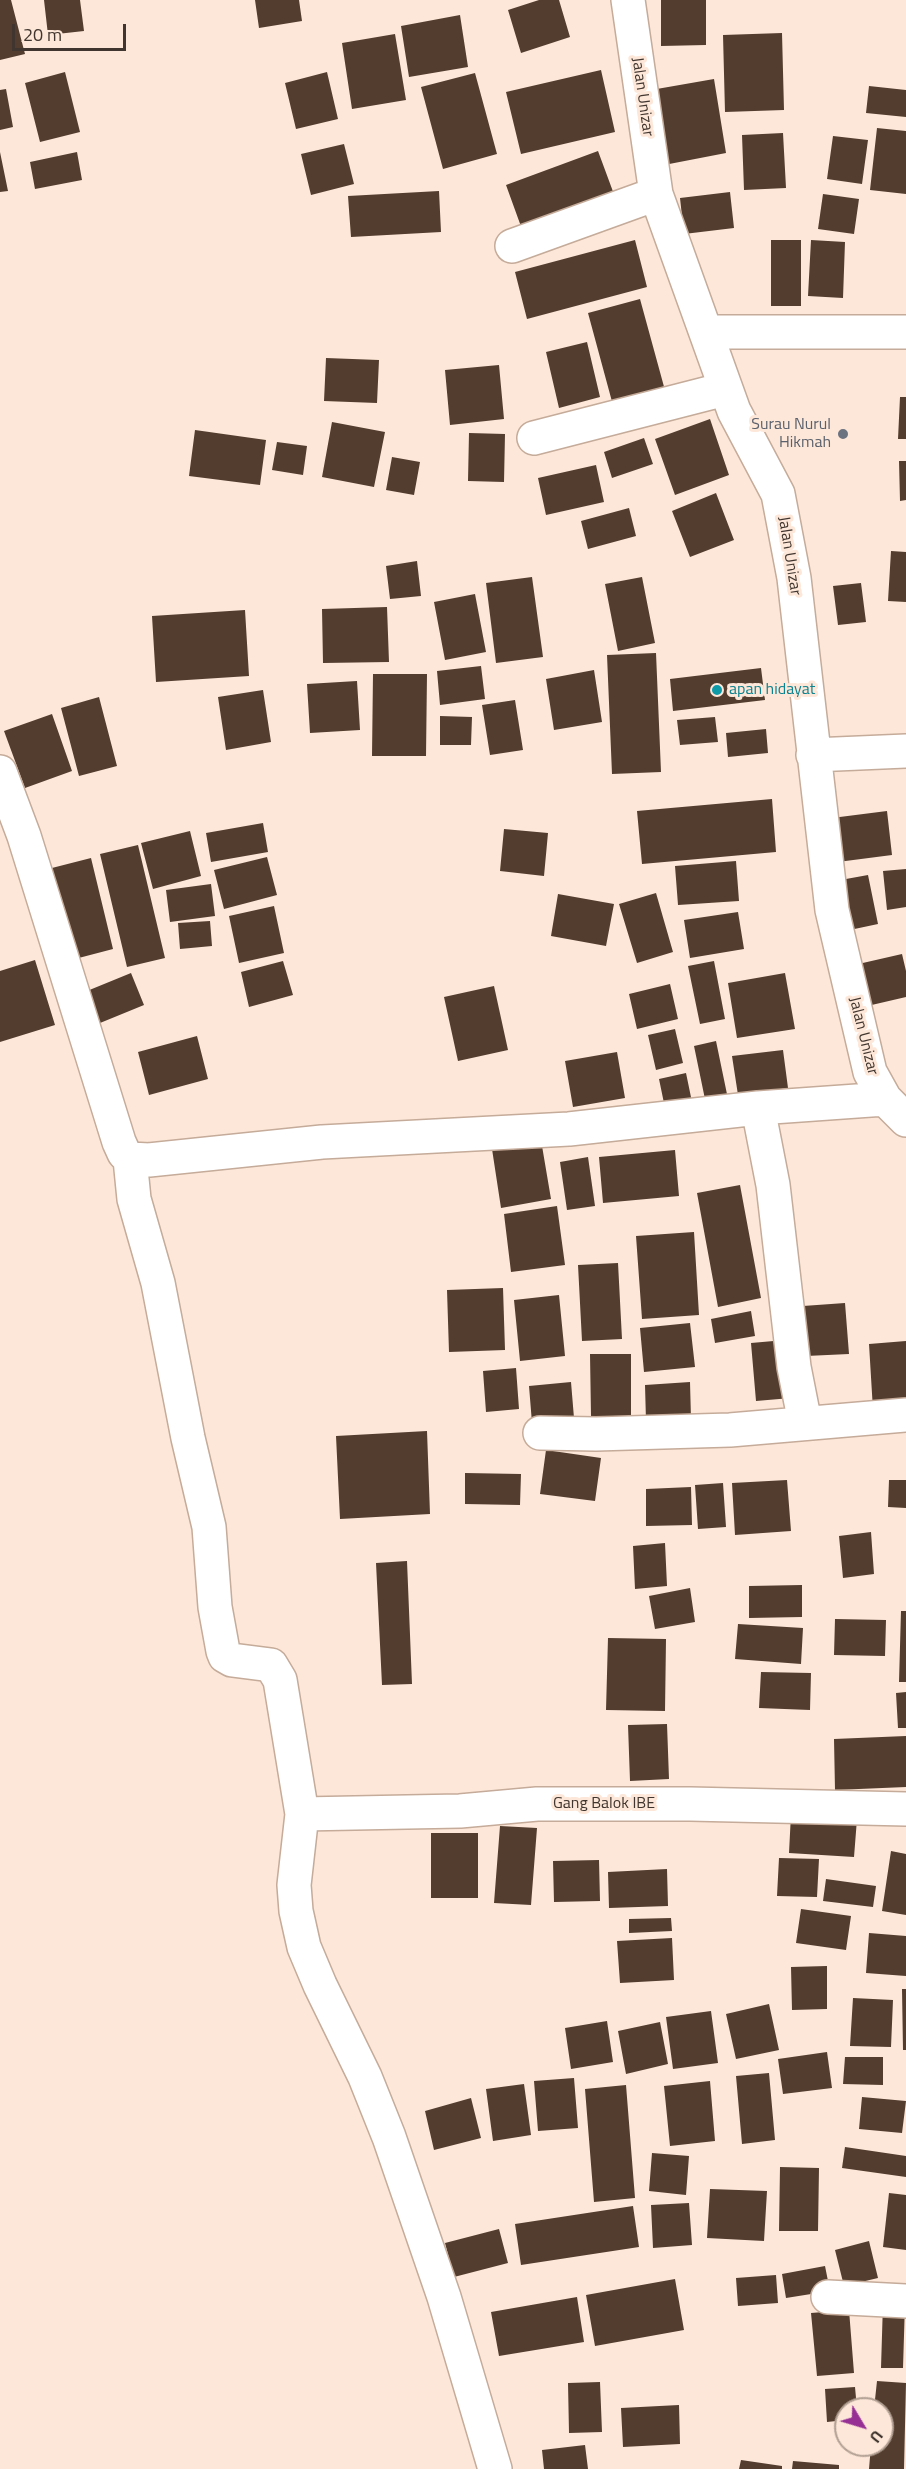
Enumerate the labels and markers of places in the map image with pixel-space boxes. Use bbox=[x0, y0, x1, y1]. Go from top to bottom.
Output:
place label: Surau Nurul Hikmah bbox=[751, 415, 831, 453]
marker: Surau Nurul Hikmah bbox=[836, 427, 850, 441]
place label: apan hidayat bbox=[729, 680, 815, 700]
marker: apan hidayat bbox=[710, 683, 724, 697]

